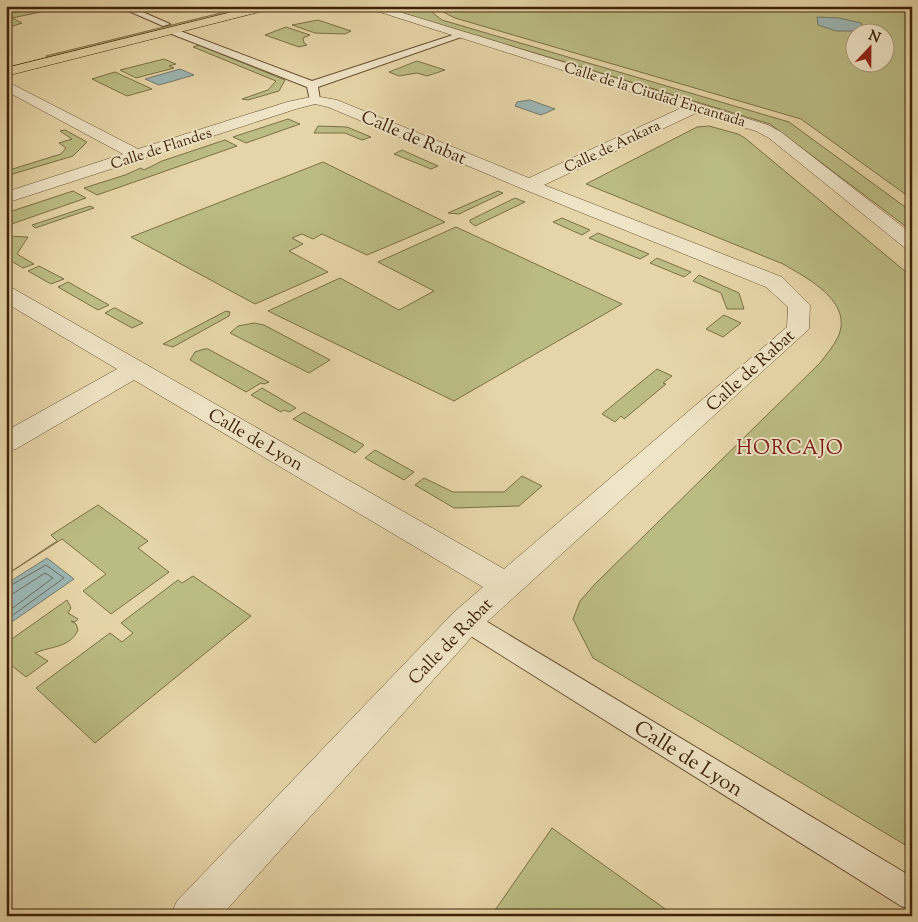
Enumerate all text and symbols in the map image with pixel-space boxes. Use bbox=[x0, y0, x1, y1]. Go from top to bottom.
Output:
north arrow bbox=[846, 22, 896, 72]
text: N bbox=[865, 26, 883, 49]
street label: Calle de la Ciudad Encantada bbox=[561, 58, 748, 133]
street label: Calle de Rabat bbox=[357, 105, 470, 173]
street label: Calle de Ankara bbox=[561, 116, 664, 179]
street label: Calle de Flandes bbox=[108, 123, 215, 176]
street label: Calle de Rabat bbox=[701, 324, 802, 419]
street label: Calle de Lyon bbox=[202, 403, 308, 479]
district label: HORCAJO bbox=[736, 435, 844, 464]
street label: Calle de Rabat bbox=[403, 593, 500, 692]
street label: Calle de Lyon bbox=[627, 714, 748, 805]

